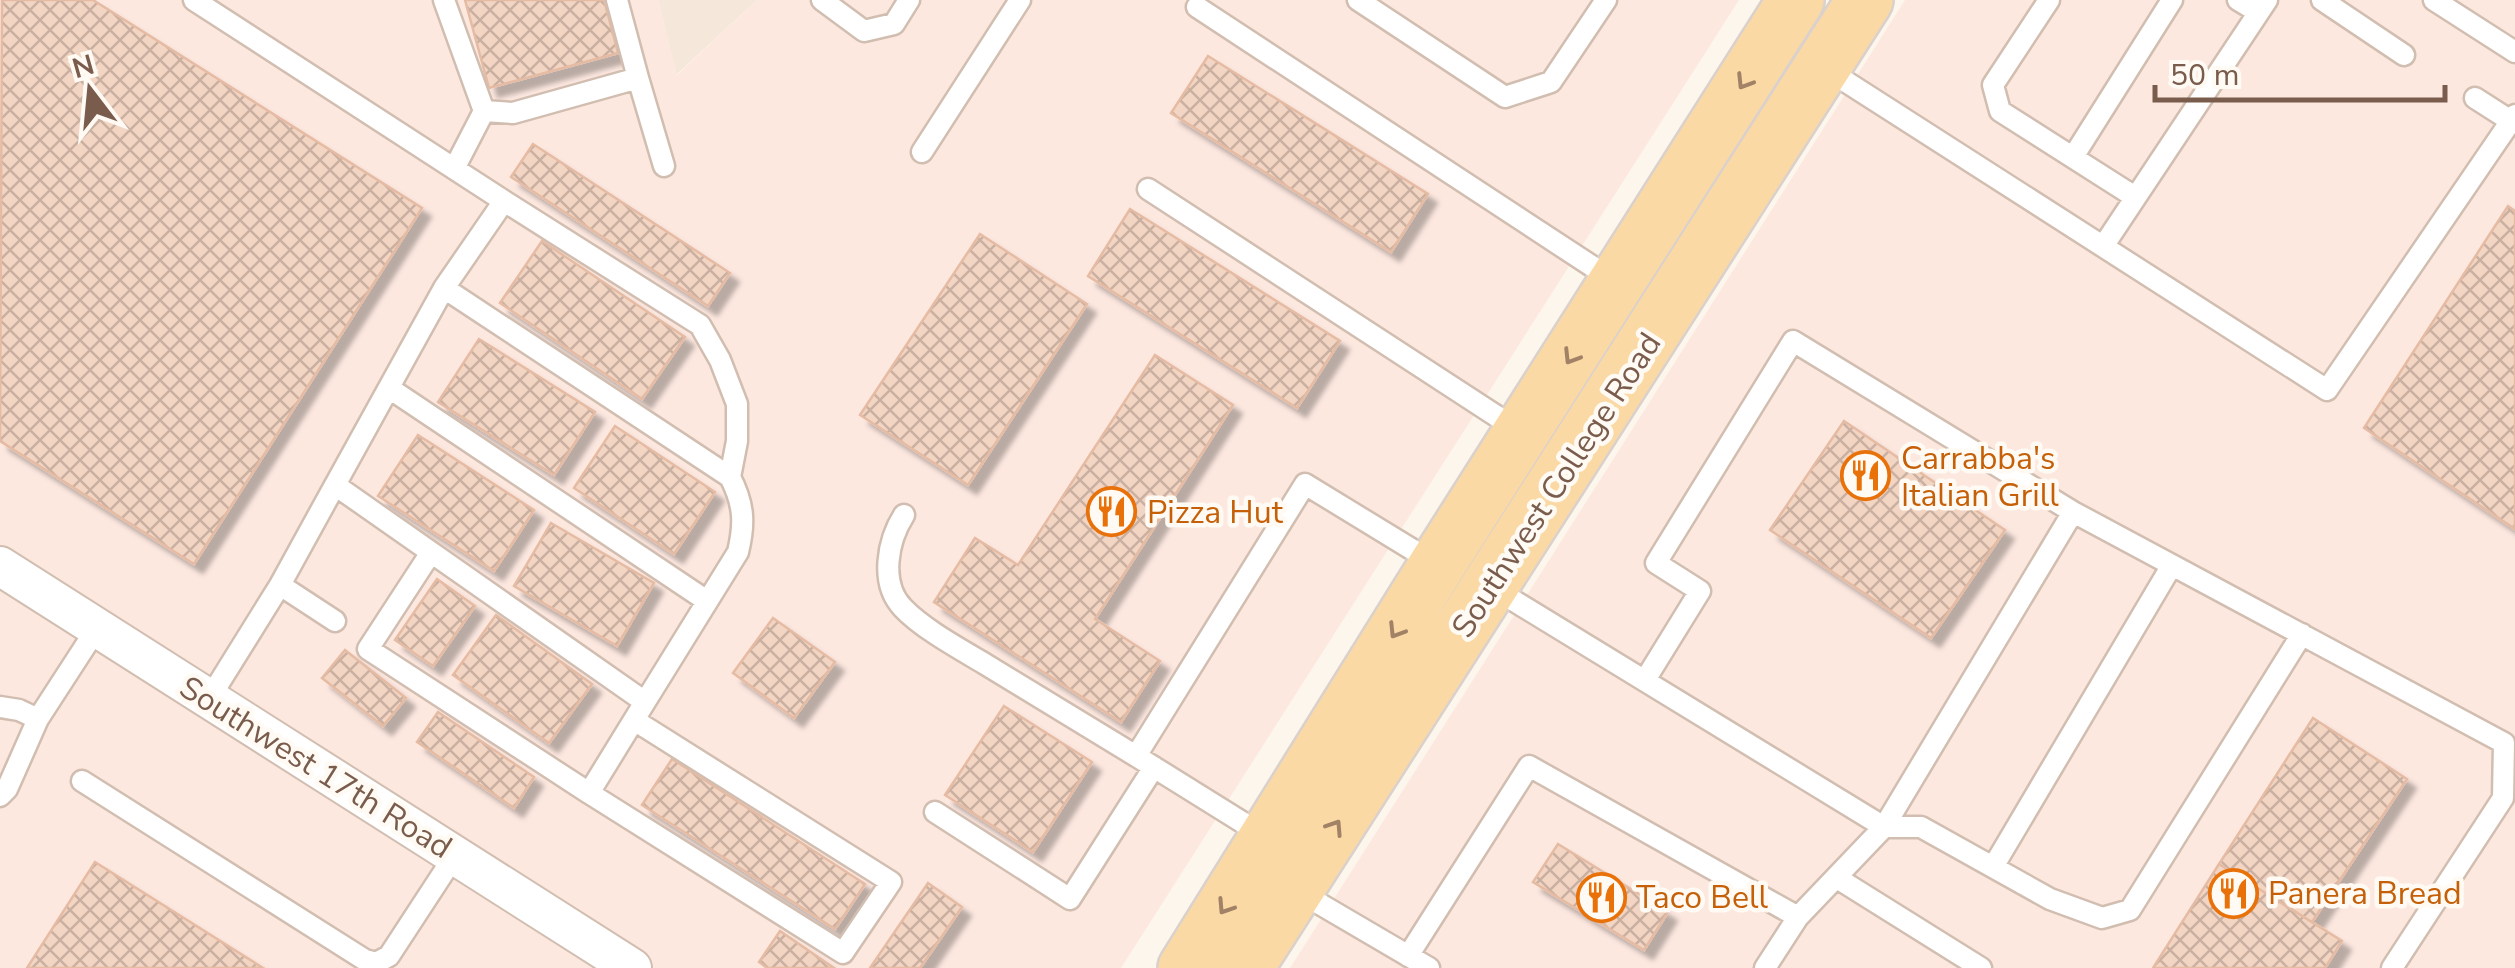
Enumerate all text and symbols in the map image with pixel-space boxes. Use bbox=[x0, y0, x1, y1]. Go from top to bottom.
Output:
north arrow bbox=[40, 40, 140, 140]
scale bar bbox=[2155, 40, 2445, 102]
text: N bbox=[68, 46, 99, 88]
text: 50 m bbox=[2170, 55, 2239, 96]
one-way arrow bbox=[1738, 72, 1757, 90]
street label: Southwest College Road bbox=[1442, 325, 1671, 646]
one-way arrow bbox=[1564, 346, 1583, 364]
place label: Carrabba's Italian Grill bbox=[1901, 437, 2059, 517]
restaurant icon: Carrabba's Italian Grill bbox=[1840, 450, 1892, 502]
restaurant icon: Pizza Hut bbox=[1086, 486, 1138, 538]
place label: Pizza Hut bbox=[1147, 491, 1284, 534]
one-way arrow bbox=[1389, 620, 1408, 638]
street label: Southwest 17th Road bbox=[171, 666, 460, 869]
one-way arrow bbox=[1322, 819, 1341, 837]
restaurant icon: Panera Bread bbox=[2207, 867, 2259, 919]
restaurant icon: Taco Bell bbox=[1575, 871, 1627, 923]
place label: Panera Bread bbox=[2268, 872, 2462, 915]
place label: Taco Bell bbox=[1636, 876, 1768, 919]
one-way arrow bbox=[1218, 897, 1237, 915]

